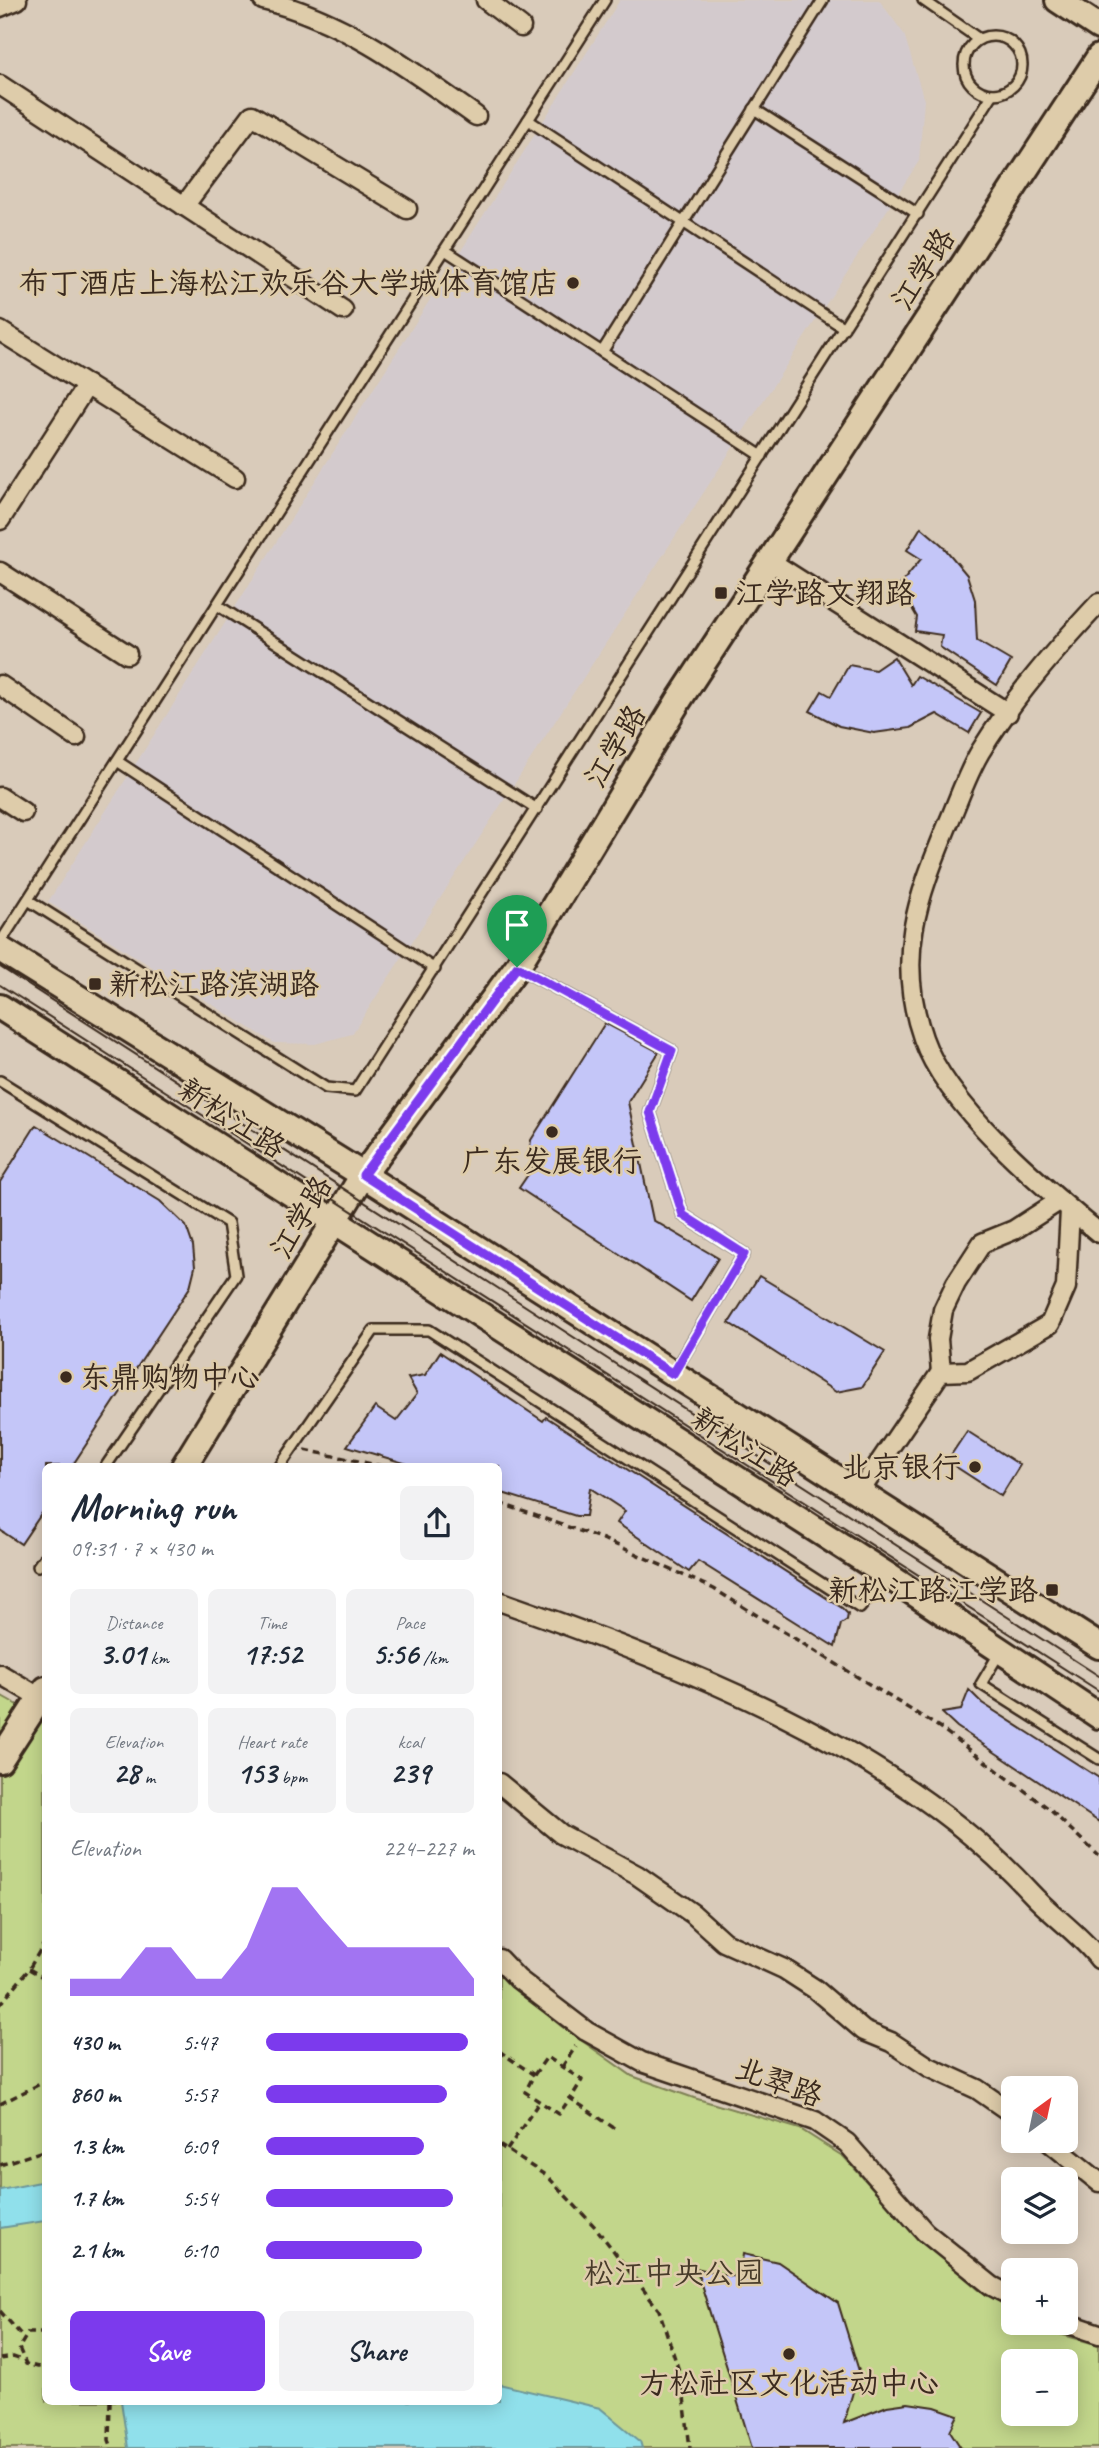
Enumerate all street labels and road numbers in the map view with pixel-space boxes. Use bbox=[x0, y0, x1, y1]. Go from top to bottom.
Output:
street label: 江学路 bbox=[883, 221, 963, 317]
street label: 江学路 bbox=[576, 698, 654, 794]
street label: 新松江路 bbox=[171, 1069, 293, 1167]
street label: 江学路 bbox=[262, 1169, 340, 1265]
street label: 新松江路 bbox=[684, 1398, 806, 1496]
street label: 北翠路 bbox=[730, 2049, 828, 2115]

